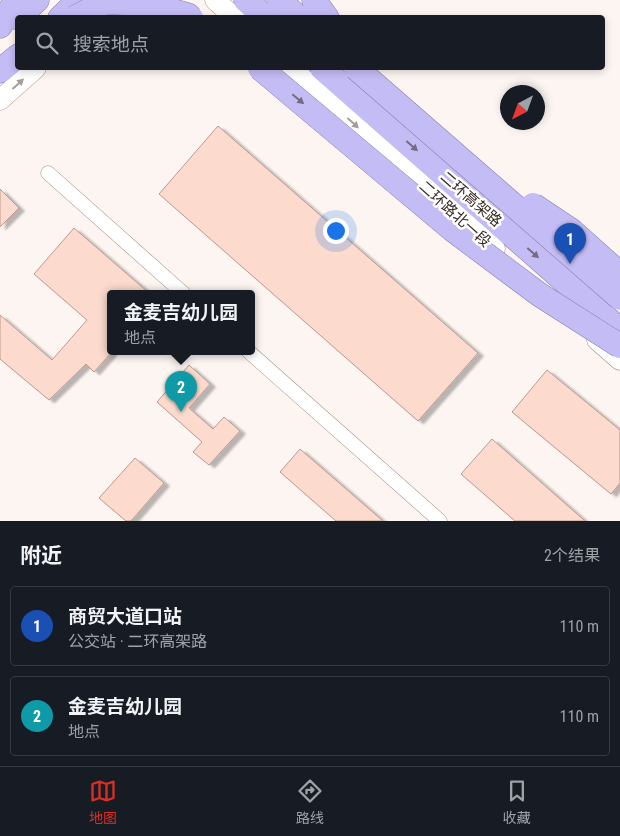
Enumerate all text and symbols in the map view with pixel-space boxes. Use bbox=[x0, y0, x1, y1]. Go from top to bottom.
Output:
search box bbox=[15, 15, 605, 70]
icon: search bbox=[33, 29, 61, 57]
text: 搜索地点 bbox=[73, 33, 149, 56]
one-way arrow bbox=[12, 78, 24, 90]
north arrow bbox=[500, 85, 545, 130]
one-way arrow bbox=[291, 93, 303, 105]
one-way arrow bbox=[347, 117, 359, 129]
one-way arrow bbox=[405, 140, 417, 152]
street label: 二环高架路 bbox=[437, 168, 505, 230]
street label: 二环路北一段 bbox=[416, 177, 494, 251]
your location bbox=[323, 218, 349, 244]
pin: 1 bbox=[554, 223, 586, 264]
one-way arrow bbox=[527, 248, 540, 259]
popup bbox=[107, 290, 255, 355]
text: 金麦吉幼儿园 bbox=[124, 301, 238, 324]
text: 地点 bbox=[124, 328, 156, 347]
pin: 2 bbox=[165, 371, 197, 412]
text: 附近 bbox=[20, 544, 62, 568]
text: 2个结果 bbox=[544, 546, 600, 565]
text: 商贸大道口站 bbox=[68, 605, 182, 628]
text: 1 bbox=[33, 617, 41, 636]
text: 110 m bbox=[560, 617, 599, 636]
text: 公交站 · 二环高架路 bbox=[68, 632, 207, 651]
text: 金麦吉幼儿园 bbox=[68, 695, 182, 718]
text: 2 bbox=[33, 707, 41, 726]
text: 110 m bbox=[560, 707, 599, 726]
text: 地点 bbox=[68, 722, 100, 741]
tab: 地图 bbox=[89, 777, 117, 827]
tab: 路线 bbox=[296, 777, 324, 827]
tab: 收藏 bbox=[503, 777, 531, 827]

